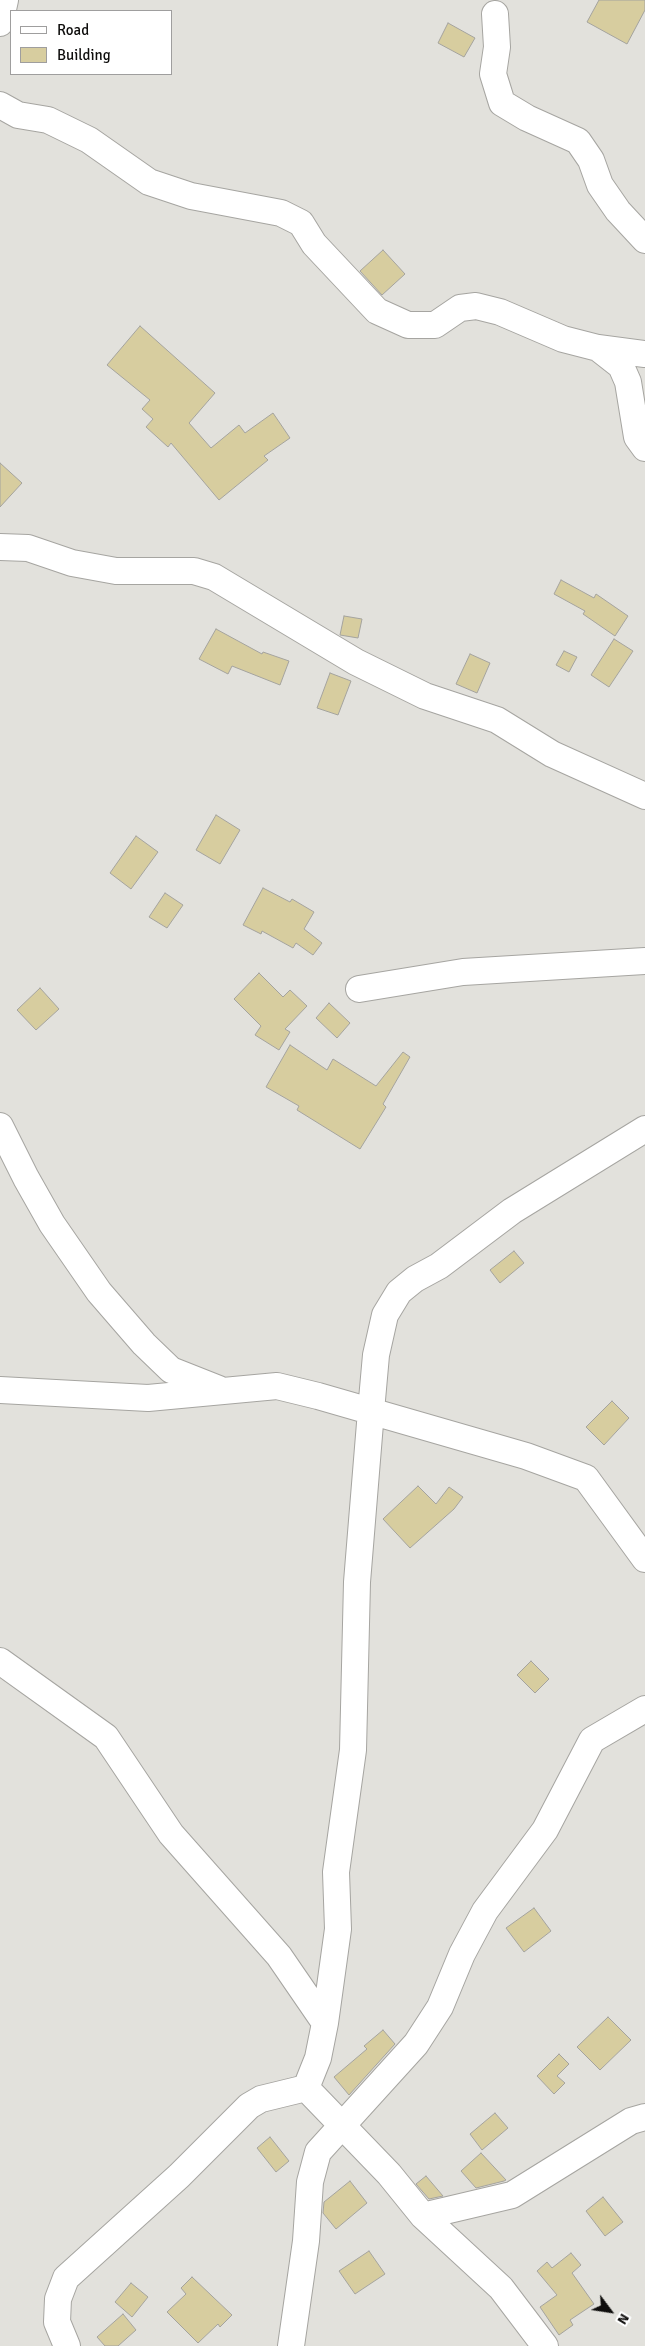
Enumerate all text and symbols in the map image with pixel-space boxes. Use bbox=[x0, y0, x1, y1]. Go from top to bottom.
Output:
legend bbox=[10, 10, 172, 75]
text: Road bbox=[57, 21, 89, 39]
text: Building bbox=[57, 46, 111, 64]
north arrow bbox=[585, 2286, 635, 2336]
text: N bbox=[613, 2310, 633, 2328]

